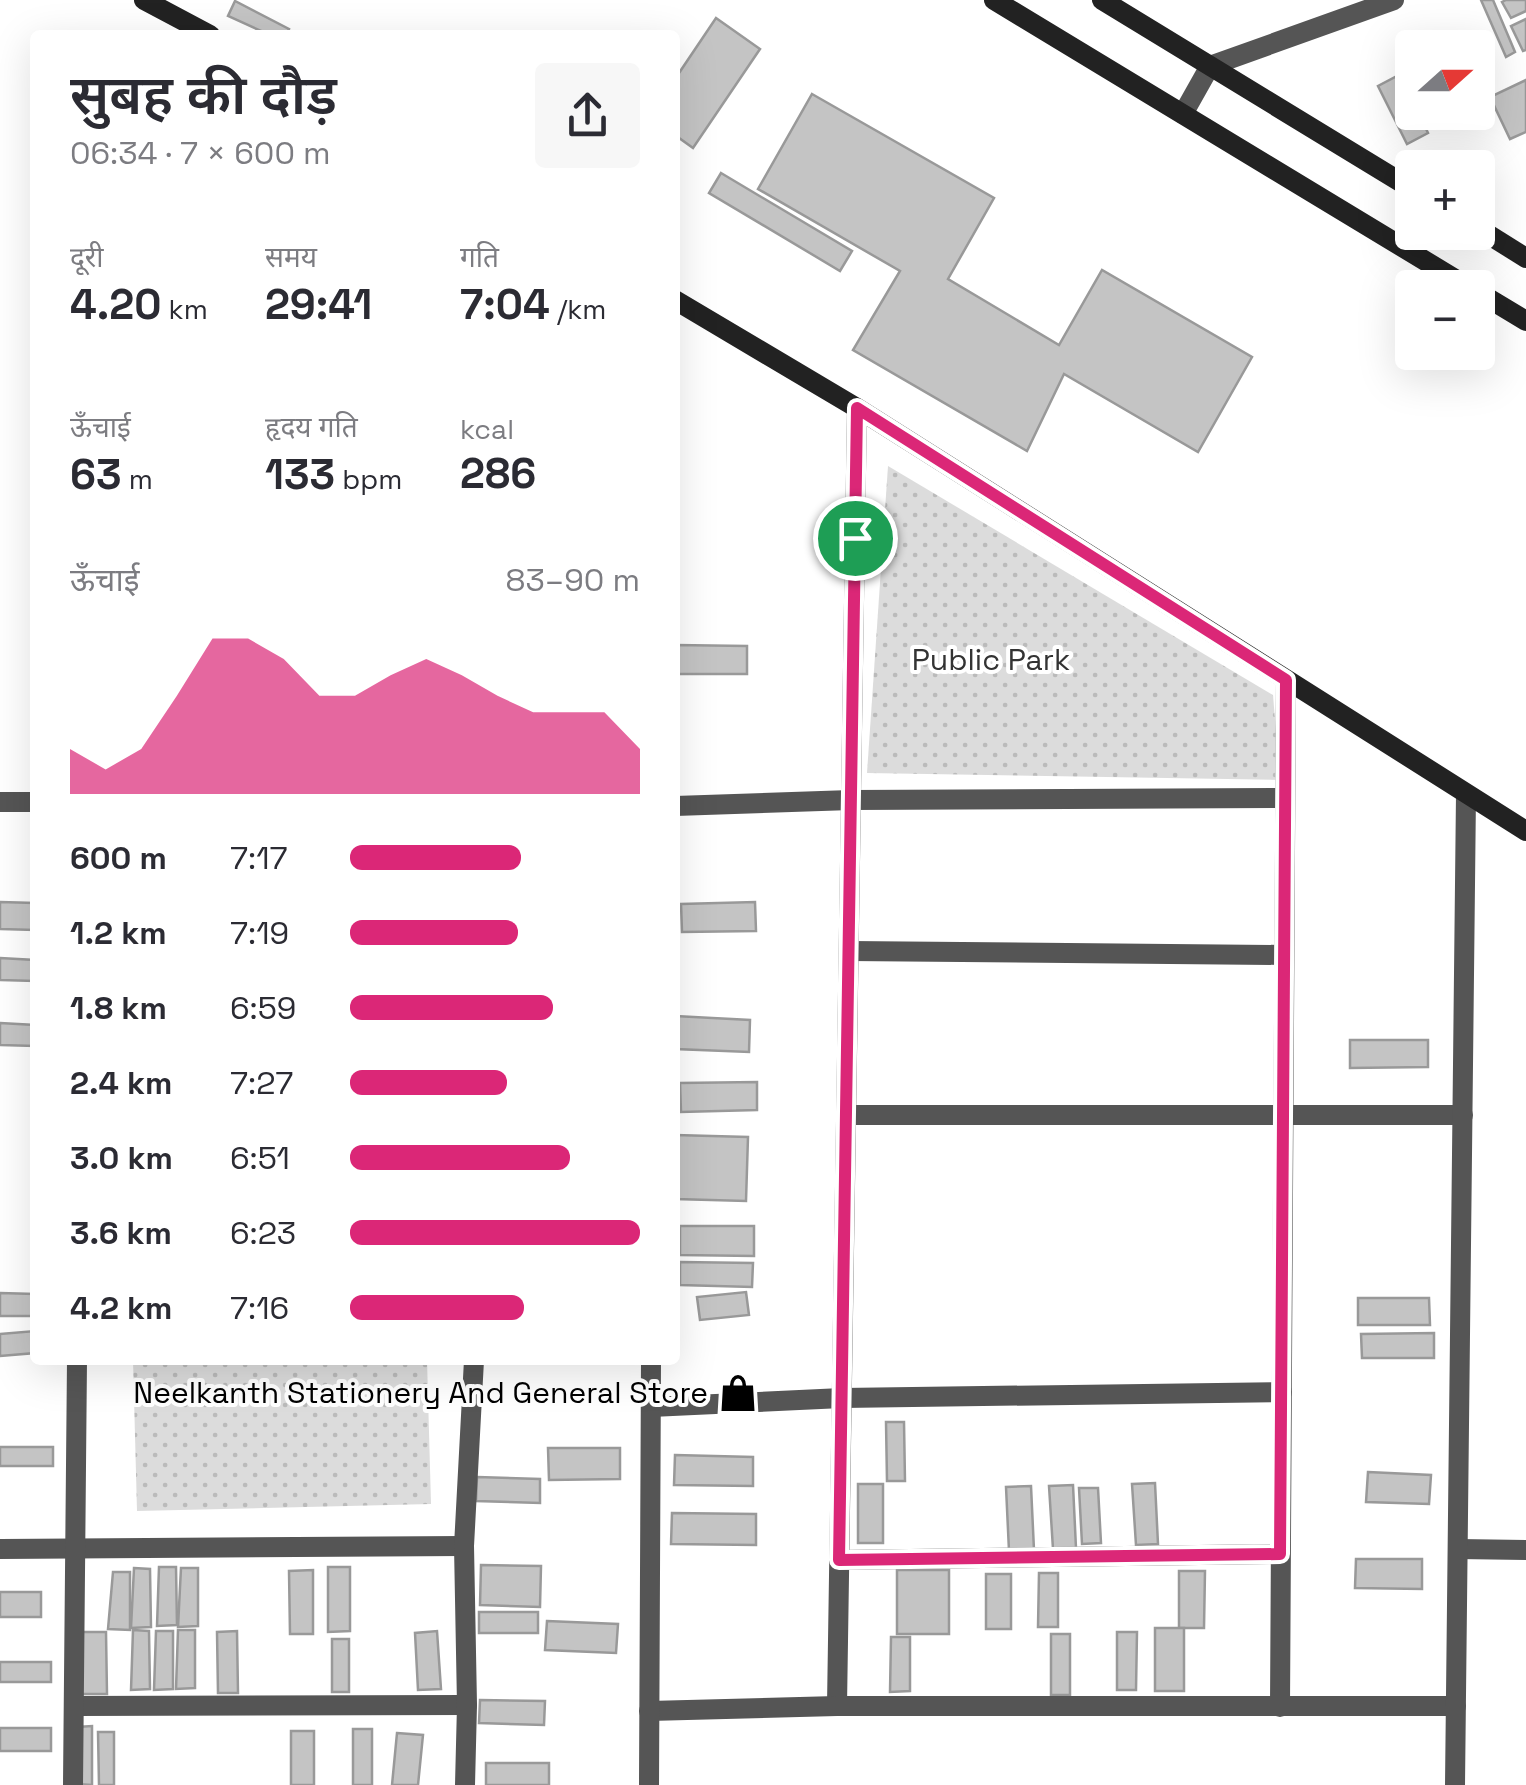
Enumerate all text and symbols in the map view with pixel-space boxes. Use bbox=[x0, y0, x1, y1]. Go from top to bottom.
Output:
north arrow bbox=[1395, 30, 1495, 130]
map controls bbox=[1395, 30, 1495, 370]
text: सुबह की दौड़ bbox=[70, 60, 337, 130]
button: share bbox=[535, 63, 640, 168]
text: 06:34 · 7 × 600 m bbox=[70, 133, 331, 173]
button: + bbox=[1395, 150, 1495, 250]
text: दूरी bbox=[70, 239, 104, 275]
text: समय bbox=[265, 239, 317, 275]
text: गति bbox=[460, 239, 499, 275]
button: − bbox=[1395, 270, 1495, 370]
text: 4.20 bbox=[70, 278, 161, 331]
text: 29:41 bbox=[265, 278, 372, 331]
text: 7:04 bbox=[460, 278, 550, 331]
text: km bbox=[161, 291, 208, 327]
text: /km bbox=[550, 291, 606, 327]
text: ऊँचाई bbox=[70, 409, 131, 445]
text: हृदय गति bbox=[265, 409, 358, 445]
text: kcal bbox=[460, 411, 514, 447]
text: 286 bbox=[460, 447, 536, 500]
text: 63 bbox=[70, 448, 122, 501]
text: 133 bbox=[265, 448, 335, 501]
text: m bbox=[122, 461, 153, 497]
text: bpm bbox=[335, 461, 402, 497]
pin bbox=[813, 496, 898, 581]
icon: arrive bbox=[828, 511, 883, 566]
text: ऊँचाई bbox=[70, 560, 139, 600]
text: 83–90 m bbox=[505, 560, 640, 600]
park label: Public Park bbox=[912, 640, 1070, 679]
text: 600 m bbox=[70, 838, 167, 878]
text: 7:17 bbox=[230, 838, 288, 878]
text: 1.2 km bbox=[70, 913, 167, 953]
text: 7:19 bbox=[230, 913, 289, 953]
text: 1.8 km bbox=[70, 988, 167, 1028]
text: 6:59 bbox=[230, 988, 296, 1028]
text: 2.4 km bbox=[70, 1063, 172, 1103]
text: 7:27 bbox=[230, 1063, 293, 1103]
text: 3.0 km bbox=[70, 1138, 173, 1178]
text: 6:51 bbox=[230, 1138, 290, 1178]
text: 3.6 km bbox=[70, 1213, 172, 1253]
text: 6:23 bbox=[230, 1213, 296, 1253]
text: 4.2 km bbox=[70, 1288, 172, 1328]
text: 7:16 bbox=[230, 1288, 289, 1328]
shop icon: Neelkanth Stationery And General Store bbox=[717, 1372, 759, 1414]
place label: Neelkanth Stationery And General Store bbox=[133, 1373, 708, 1412]

